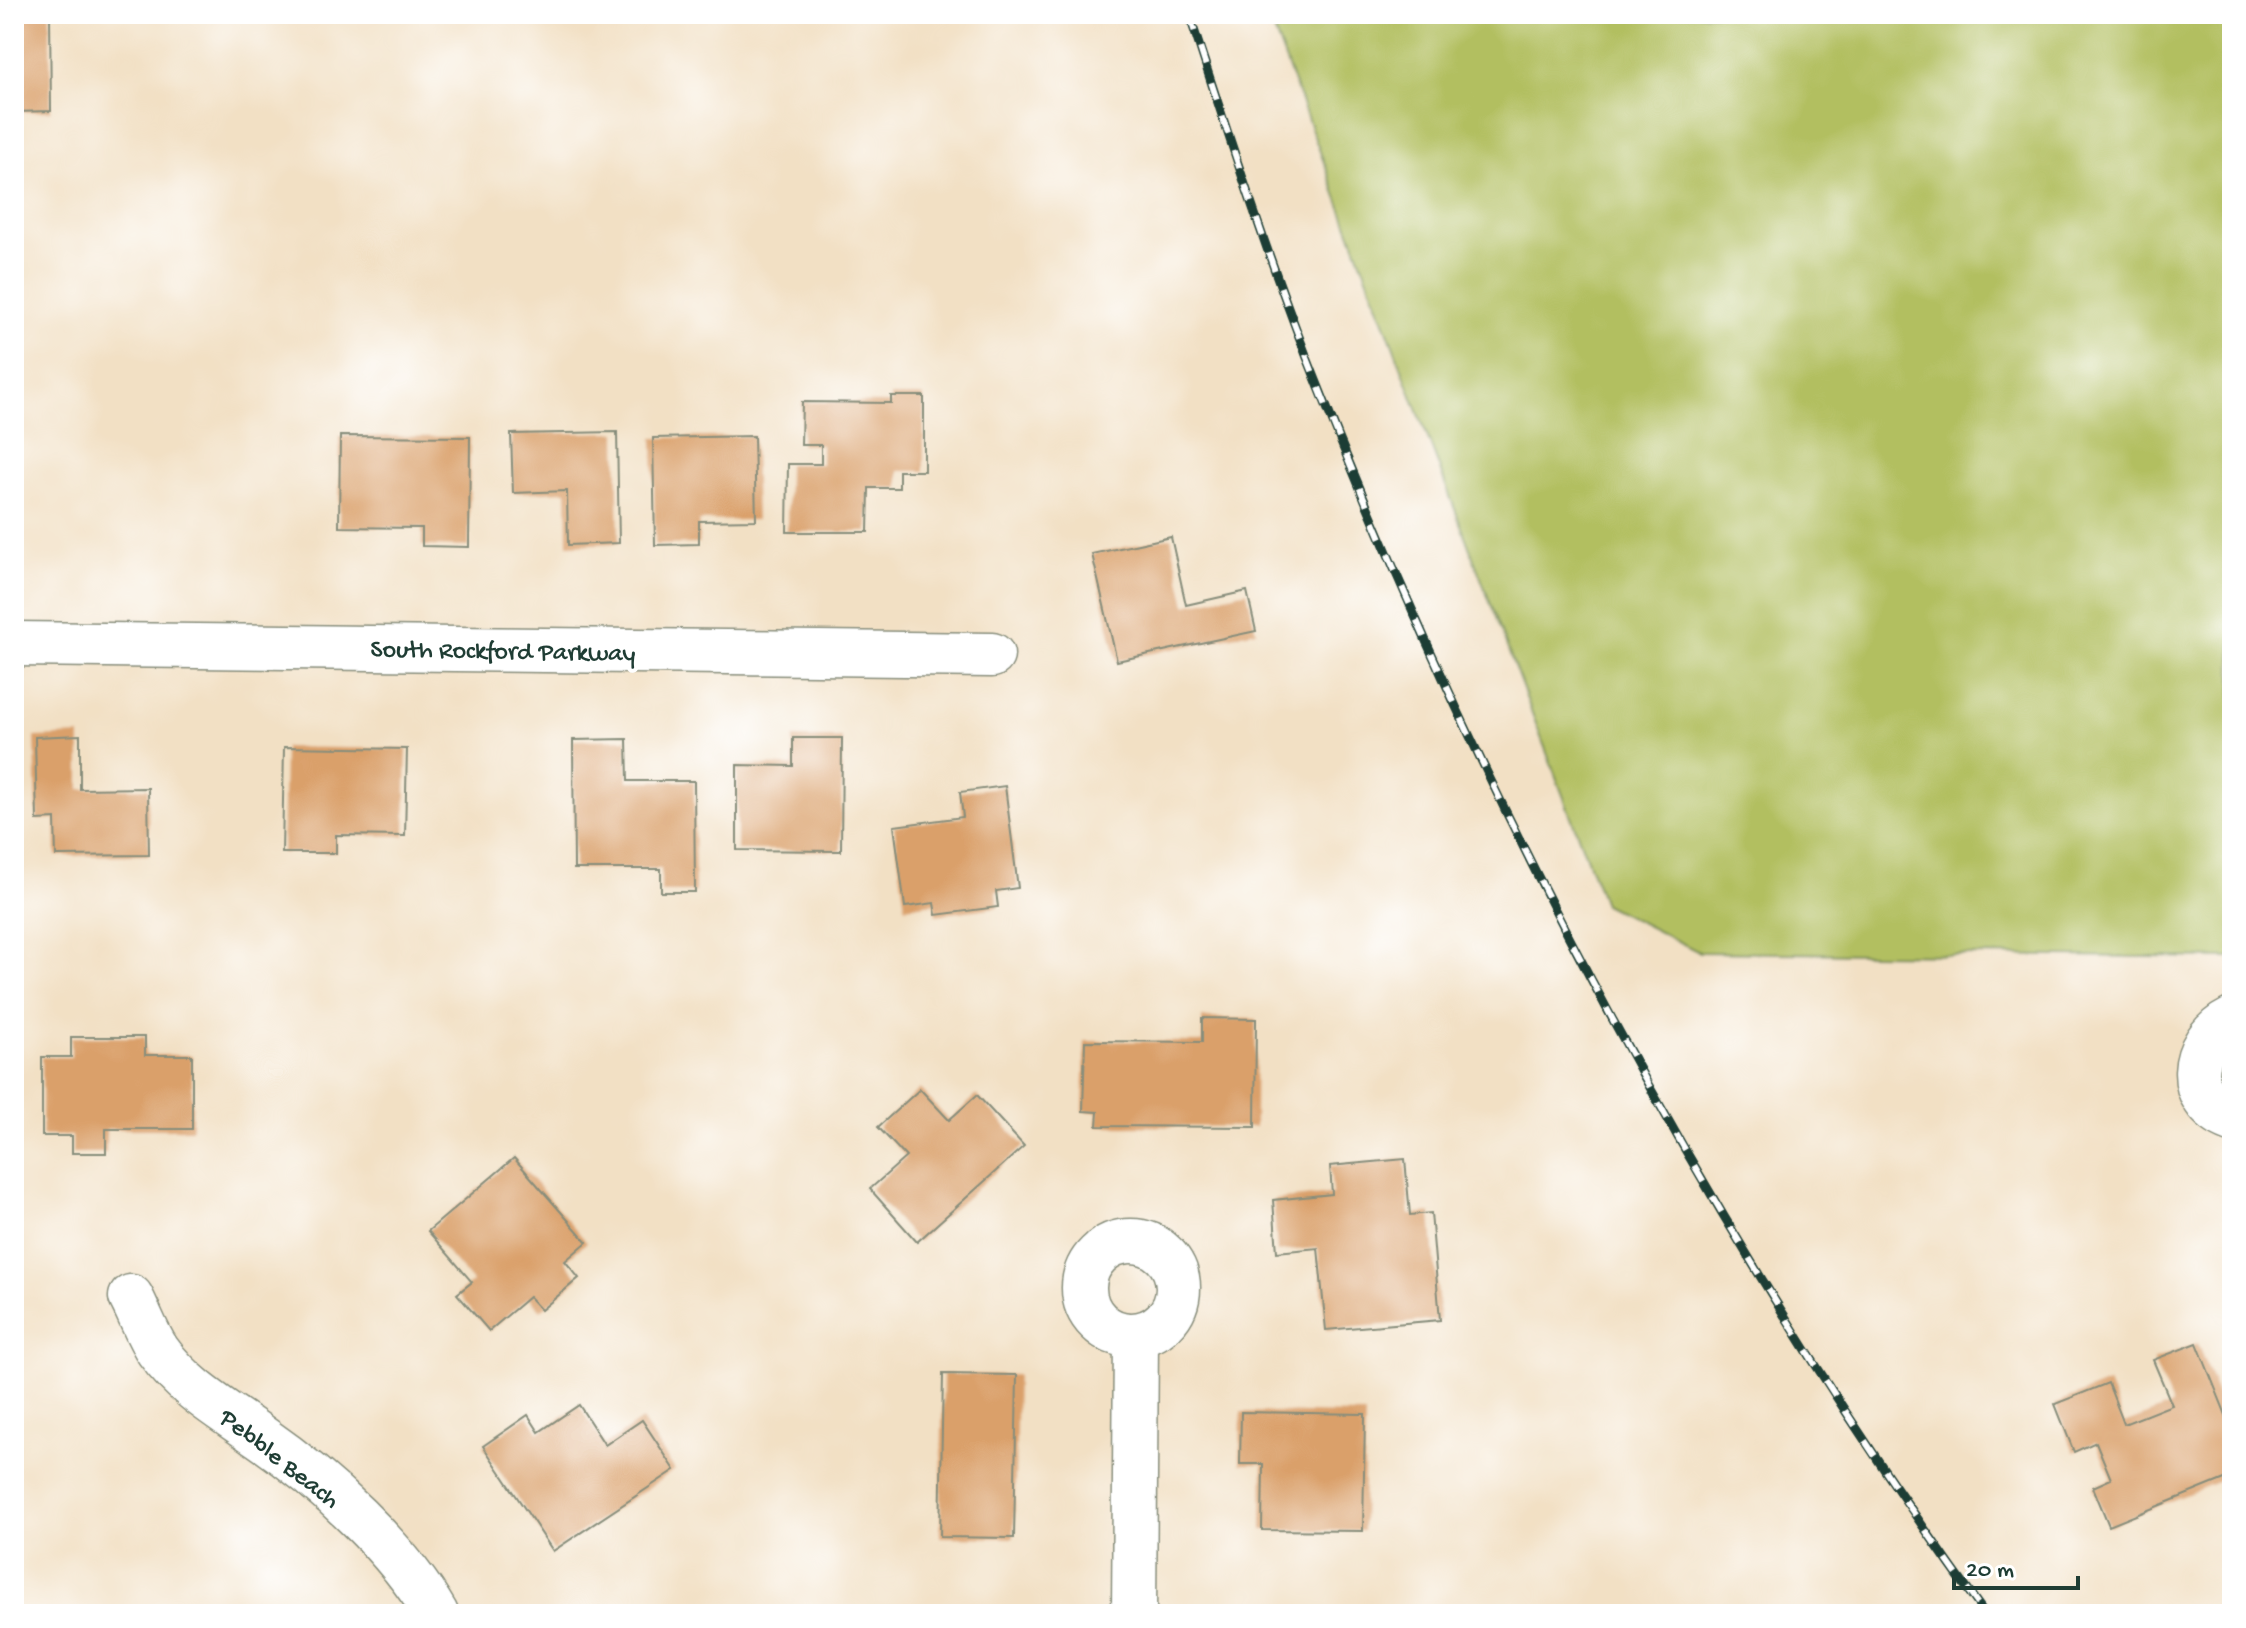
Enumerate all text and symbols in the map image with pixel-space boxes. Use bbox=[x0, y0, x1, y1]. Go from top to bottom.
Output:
street label: South Rockford Parkway bbox=[370, 636, 636, 671]
street label: Pebble Beach bbox=[211, 1403, 345, 1517]
scale bar bbox=[1954, 1540, 2078, 1590]
text: 20 m bbox=[1966, 1557, 2014, 1586]

